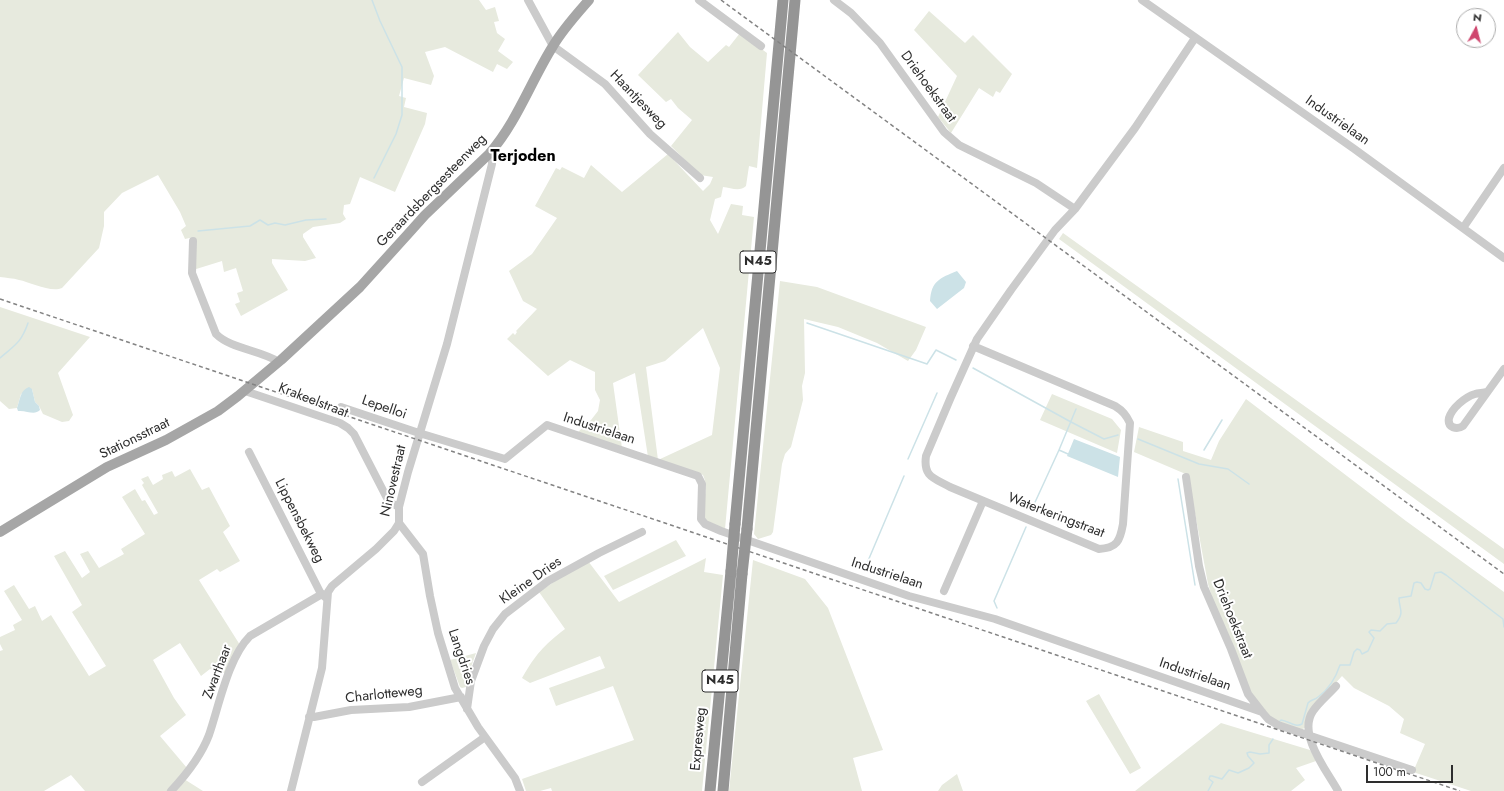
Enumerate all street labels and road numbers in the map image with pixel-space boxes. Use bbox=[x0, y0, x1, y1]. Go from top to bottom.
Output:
street label: Driehoekstraat bbox=[896, 48, 960, 126]
street label: Haantjesweg bbox=[606, 67, 670, 133]
street label: Industrielaan bbox=[1302, 93, 1372, 149]
street label: Geraardsbergsesteenweg bbox=[374, 131, 490, 251]
road number: N45 bbox=[740, 251, 776, 273]
street label: Krakeelstraat bbox=[276, 380, 350, 422]
street label: Lepelloi bbox=[359, 393, 409, 423]
street label: Industrielaan bbox=[561, 409, 637, 449]
street label: Stationsstraat bbox=[97, 415, 173, 463]
street label: Ninovestraat bbox=[378, 444, 410, 518]
street label: Lippensbekweg bbox=[271, 476, 327, 566]
street label: Waterkeringstraat bbox=[1005, 490, 1107, 542]
street label: Kleine Dries bbox=[497, 554, 565, 608]
street label: Industrielaan bbox=[849, 554, 925, 594]
street label: Driehoekstraat bbox=[1208, 577, 1256, 661]
street label: Langdries bbox=[444, 627, 478, 687]
street label: Zwarthaar bbox=[200, 642, 236, 702]
street label: Industrielaan bbox=[1157, 655, 1233, 695]
road number: N45 bbox=[702, 670, 738, 692]
street label: Charlotteweg bbox=[345, 683, 423, 707]
street label: Expresweg bbox=[688, 707, 710, 771]

